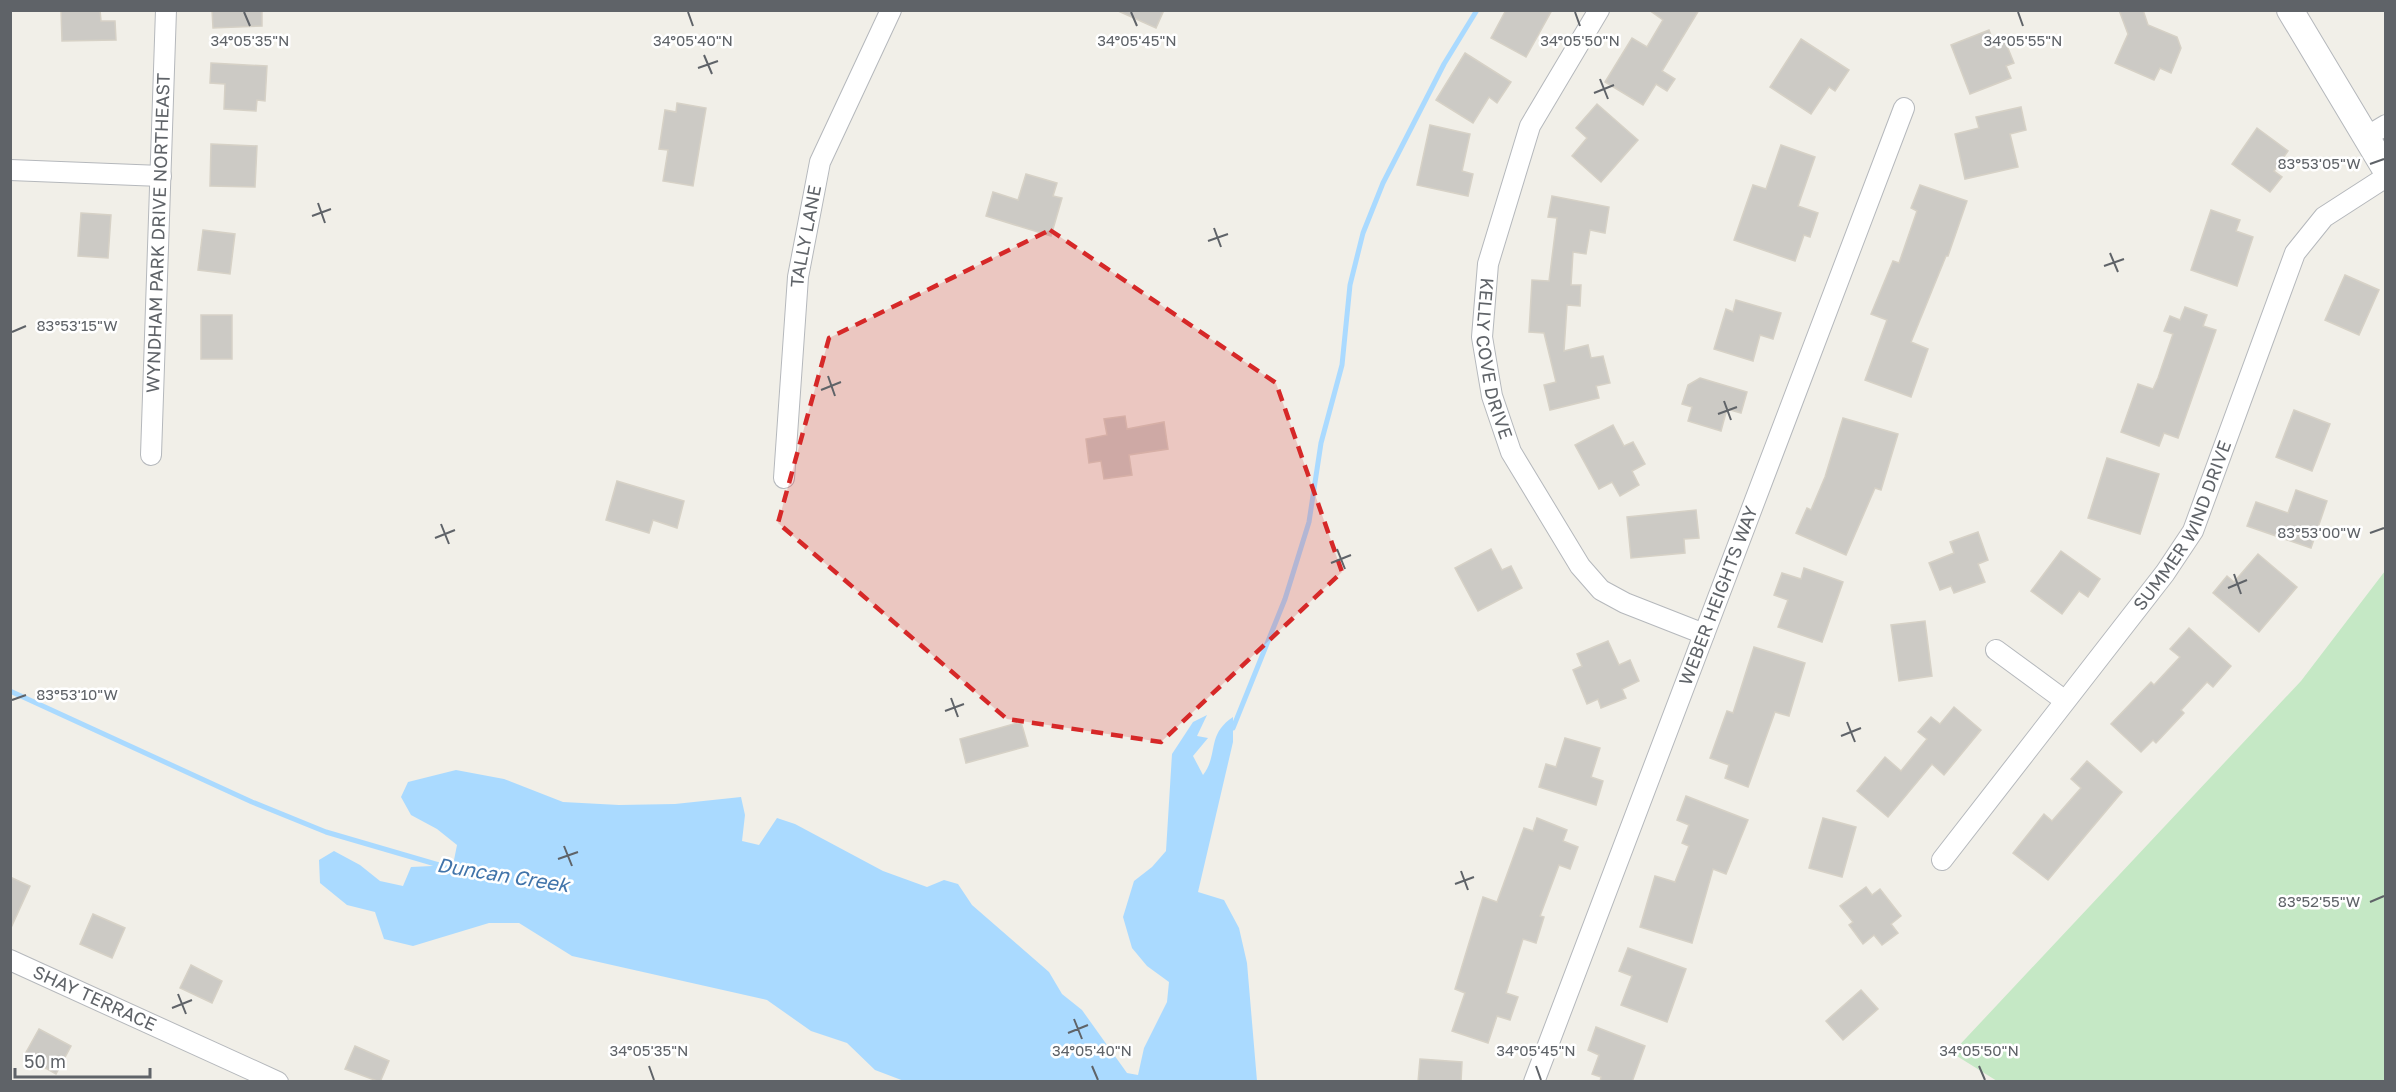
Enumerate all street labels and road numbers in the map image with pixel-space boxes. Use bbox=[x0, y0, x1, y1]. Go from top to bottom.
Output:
street label: WYNDHAM PARK DRIVE NORTHEAST bbox=[141, 73, 174, 393]
street label: TALLY LANE bbox=[785, 183, 825, 288]
street label: KELLY COVE DRIVE bbox=[1472, 277, 1518, 442]
street label: SUMMER WIND DRIVE bbox=[2128, 437, 2235, 615]
street label: WEBER HEIGHTS WAY bbox=[1674, 502, 1762, 688]
street label: SHAY TERRACE bbox=[30, 960, 160, 1035]

